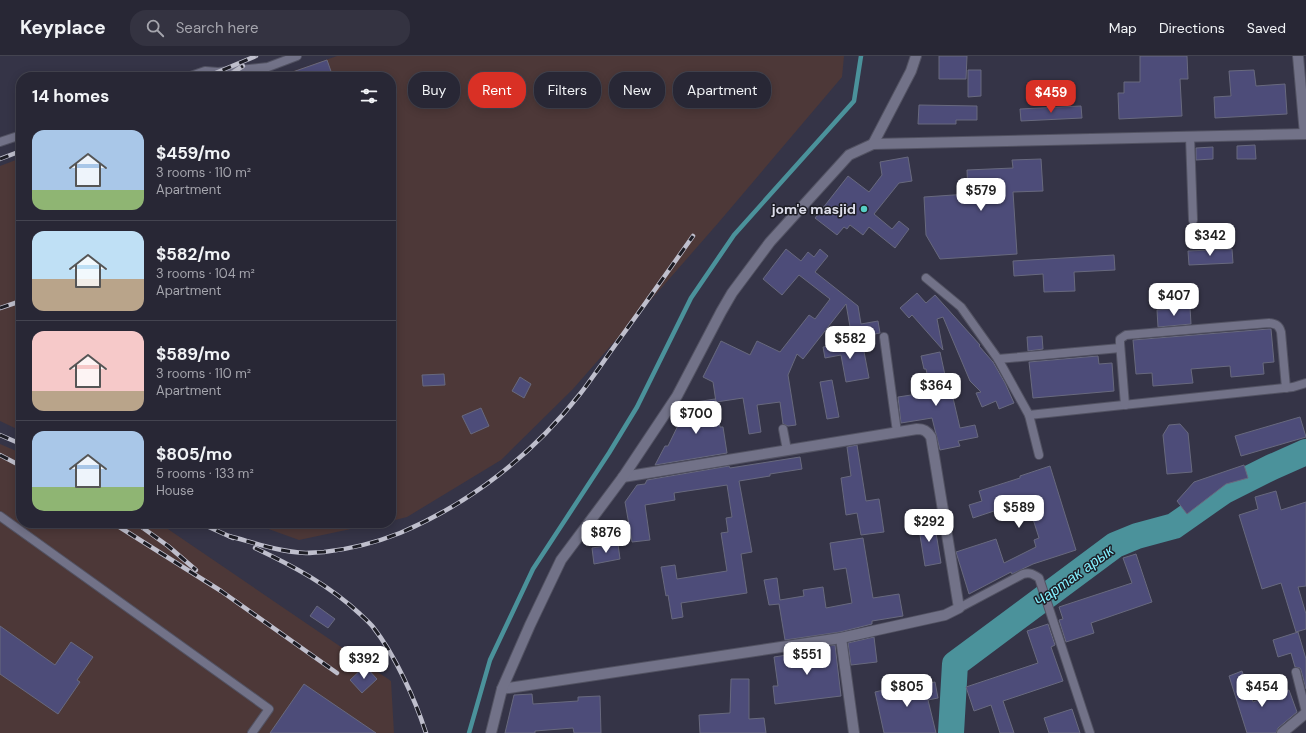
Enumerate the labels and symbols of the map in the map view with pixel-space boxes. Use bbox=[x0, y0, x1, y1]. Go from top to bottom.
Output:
pin: $459 bbox=[1027, 80, 1075, 114]
pin: $579 bbox=[957, 178, 1005, 212]
place label: jom'e masjid bbox=[771, 200, 856, 218]
marker: jom'e masjid bbox=[859, 204, 869, 214]
pin: $342 bbox=[1186, 223, 1234, 257]
pin: $407 bbox=[1150, 283, 1198, 317]
pin: $582 bbox=[826, 326, 874, 360]
pin: $364 bbox=[912, 373, 960, 407]
pin: $700 bbox=[672, 401, 720, 435]
pin: $589 bbox=[995, 495, 1043, 529]
pin: $292 bbox=[905, 509, 953, 543]
pin: $876 bbox=[582, 520, 630, 554]
water label: Чартак арык bbox=[1030, 540, 1118, 612]
pin: $551 bbox=[783, 642, 831, 676]
pin: $392 bbox=[340, 646, 388, 680]
pin: $805 bbox=[883, 674, 931, 708]
pin: $454 bbox=[1238, 674, 1286, 708]

